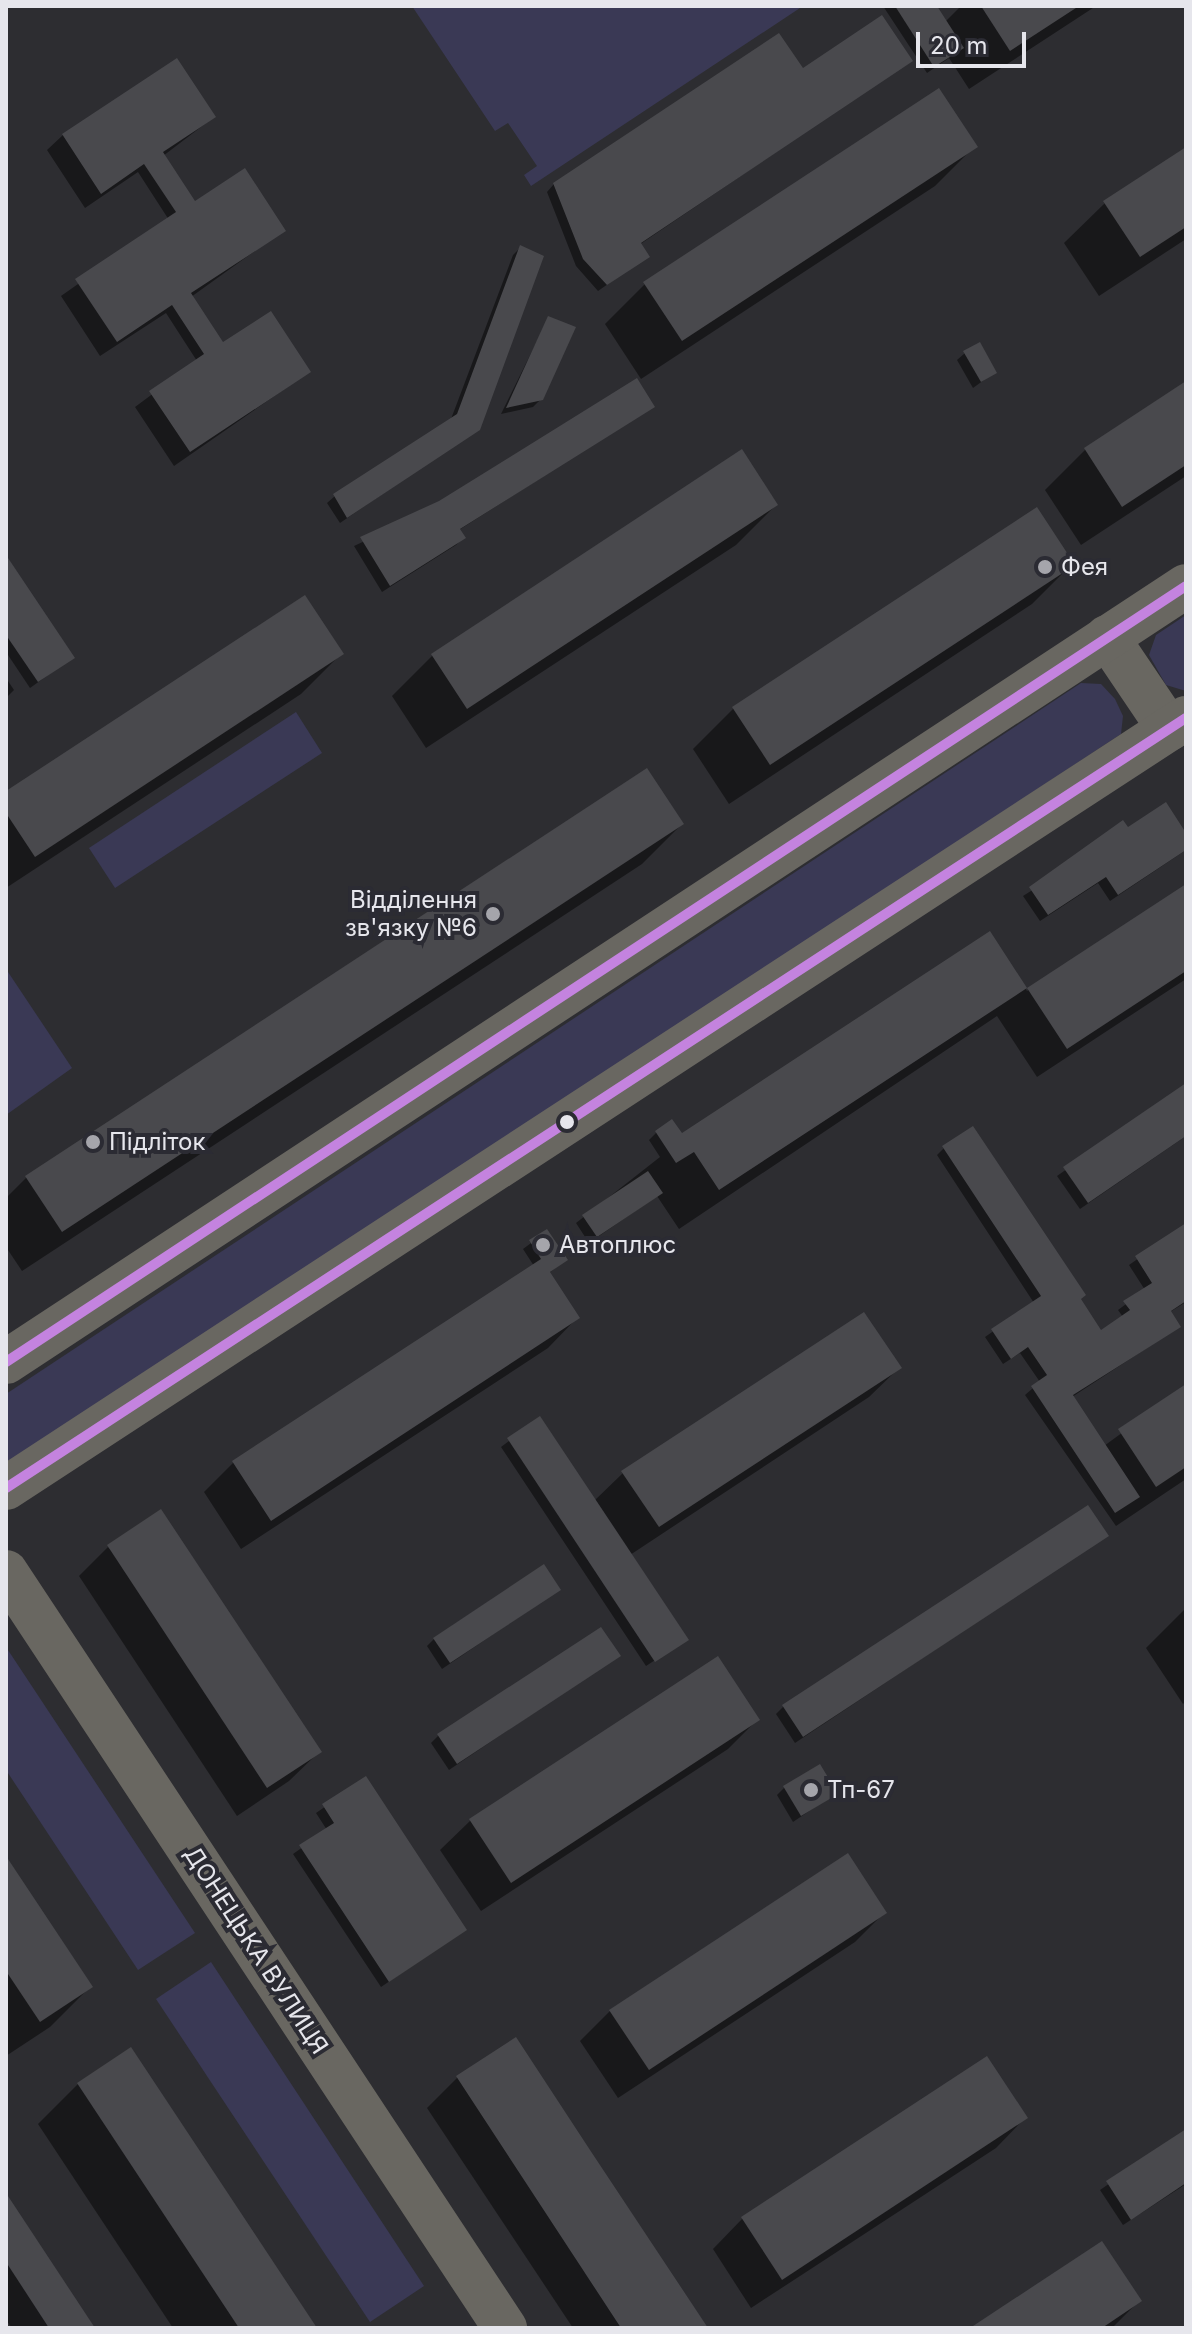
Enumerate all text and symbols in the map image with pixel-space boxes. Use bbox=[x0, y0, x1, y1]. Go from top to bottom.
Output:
scale bar bbox=[920, 16, 1030, 66]
text: 20 m bbox=[930, 31, 988, 60]
place label: Фея bbox=[1061, 553, 1108, 581]
marker: Фея bbox=[1036, 558, 1054, 576]
place label: Відділення зв'язку №6 bbox=[345, 886, 477, 942]
marker: Відділення зв'язку №6 bbox=[484, 905, 502, 923]
unlabelled marker bbox=[559, 1114, 575, 1130]
place label: Підліток bbox=[109, 1128, 206, 1156]
marker: Підліток bbox=[84, 1133, 102, 1151]
place label: Автоплюс bbox=[559, 1231, 676, 1259]
marker: Автоплюс bbox=[534, 1236, 552, 1254]
place label: Тп-67 bbox=[827, 1776, 895, 1804]
marker: Тп-67 bbox=[802, 1781, 820, 1799]
street label: ДОНЕЦЬКА ВУЛИЦЯ bbox=[178, 1841, 334, 2059]

